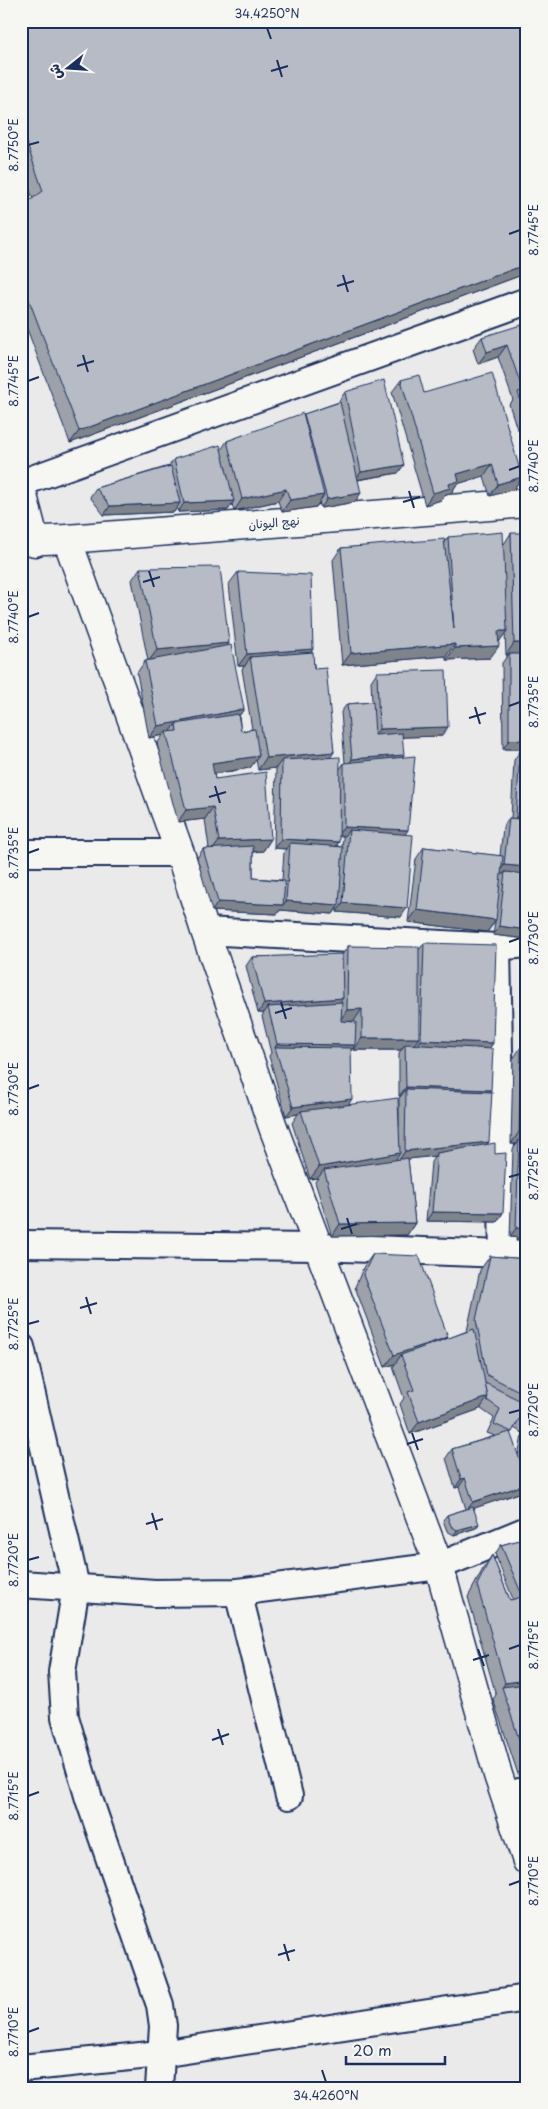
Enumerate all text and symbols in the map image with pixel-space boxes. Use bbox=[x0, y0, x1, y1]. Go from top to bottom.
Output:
text: 34.4250°N bbox=[234, 4, 300, 22]
north arrow bbox=[42, 42, 92, 92]
text: ش bbox=[43, 62, 67, 82]
text: 8.7750°E bbox=[4, 118, 22, 172]
text: 8.7745°E bbox=[524, 204, 542, 256]
text: 8.7745°E bbox=[4, 355, 22, 407]
text: 8.7740°E bbox=[524, 439, 542, 493]
street label: نهج اليونان bbox=[247, 511, 300, 534]
text: 8.7740°E bbox=[4, 590, 22, 644]
text: 8.7735°E bbox=[524, 676, 542, 728]
text: 8.7735°E bbox=[4, 827, 22, 879]
text: 8.7730°E bbox=[524, 911, 542, 965]
text: 8.7730°E bbox=[4, 1062, 22, 1116]
text: 8.7725°E bbox=[524, 1147, 542, 1201]
text: 8.7725°E bbox=[4, 1297, 22, 1351]
text: 8.7720°E bbox=[524, 1383, 542, 1437]
text: 8.7720°E bbox=[4, 1533, 22, 1587]
text: 8.7715°E bbox=[524, 1620, 542, 1670]
text: 8.7715°E bbox=[4, 1771, 22, 1821]
text: 8.7710°E bbox=[524, 1856, 542, 1906]
text: 8.7710°E bbox=[4, 2007, 22, 2057]
scale bar bbox=[346, 2034, 444, 2066]
text: 20 m bbox=[353, 2038, 392, 2061]
text: 34.4260°N bbox=[293, 2086, 359, 2104]

